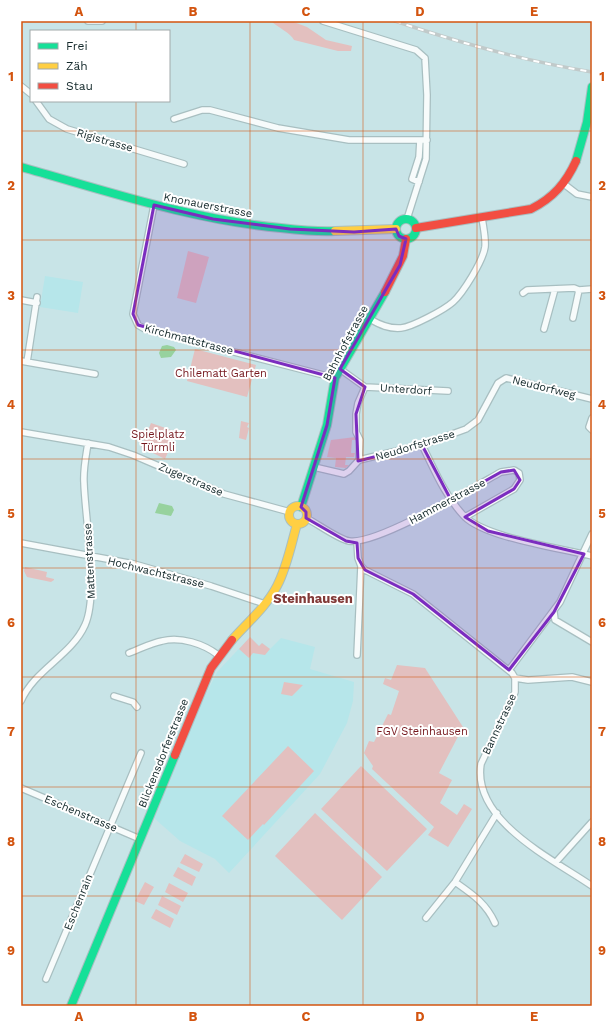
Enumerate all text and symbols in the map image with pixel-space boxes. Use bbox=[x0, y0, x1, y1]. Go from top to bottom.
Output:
text: A bbox=[75, 4, 84, 19]
text: B bbox=[189, 4, 198, 19]
text: C bbox=[302, 4, 311, 19]
text: D bbox=[415, 4, 425, 19]
text: E bbox=[530, 4, 538, 19]
legend bbox=[30, 30, 170, 102]
text: Frei bbox=[66, 39, 88, 53]
text: Zäh bbox=[66, 59, 88, 73]
text: 1 bbox=[8, 69, 14, 84]
text: 1 bbox=[599, 69, 605, 84]
text: Stau bbox=[66, 79, 93, 93]
street label: Rigistrasse bbox=[75, 126, 134, 155]
text: 2 bbox=[7, 178, 15, 193]
text: 2 bbox=[598, 178, 606, 193]
street label: Knonauerstrasse bbox=[163, 191, 253, 220]
text: 3 bbox=[7, 288, 15, 303]
text: 3 bbox=[598, 288, 606, 303]
street label: Bahnhofstrasse bbox=[320, 303, 371, 383]
street label: Kirchmattstrasse bbox=[143, 321, 235, 358]
park label: Chilematt Garten bbox=[175, 367, 267, 380]
street label: Neudorfweg bbox=[511, 373, 577, 402]
street label: Unterdorf bbox=[380, 381, 433, 398]
text: 4 bbox=[7, 397, 16, 412]
text: 4 bbox=[598, 397, 607, 412]
street label: Neudorfstrasse bbox=[374, 427, 456, 464]
park label: Spielplatz Türmli bbox=[131, 428, 185, 454]
street label: Zugerstrasse bbox=[157, 460, 225, 499]
street label: Hammerstrasse bbox=[407, 476, 488, 527]
text: 5 bbox=[7, 506, 15, 521]
text: 5 bbox=[598, 506, 606, 521]
street label: Mattenstrasse bbox=[81, 523, 98, 599]
street label: Hochwachtstrasse bbox=[106, 554, 206, 591]
district label: Steinhausen bbox=[273, 591, 353, 606]
text: 6 bbox=[7, 615, 15, 630]
text: 6 bbox=[598, 615, 606, 630]
street label: Bannstrasse bbox=[480, 692, 519, 757]
street label: Blickensdorferstrasse bbox=[136, 697, 191, 810]
text: 7 bbox=[7, 724, 15, 739]
text: 7 bbox=[598, 724, 606, 739]
park label: FGV Steinhausen bbox=[376, 725, 468, 738]
street label: Eschenstrasse bbox=[42, 792, 119, 835]
text: 8 bbox=[7, 834, 15, 849]
text: 8 bbox=[598, 834, 606, 849]
street label: Eschenrain bbox=[61, 872, 96, 932]
text: 9 bbox=[7, 943, 15, 958]
text: 9 bbox=[598, 943, 606, 958]
text: A bbox=[75, 1009, 84, 1024]
text: B bbox=[189, 1009, 198, 1024]
text: C bbox=[302, 1009, 311, 1024]
text: D bbox=[415, 1009, 425, 1024]
text: E bbox=[530, 1009, 538, 1024]

